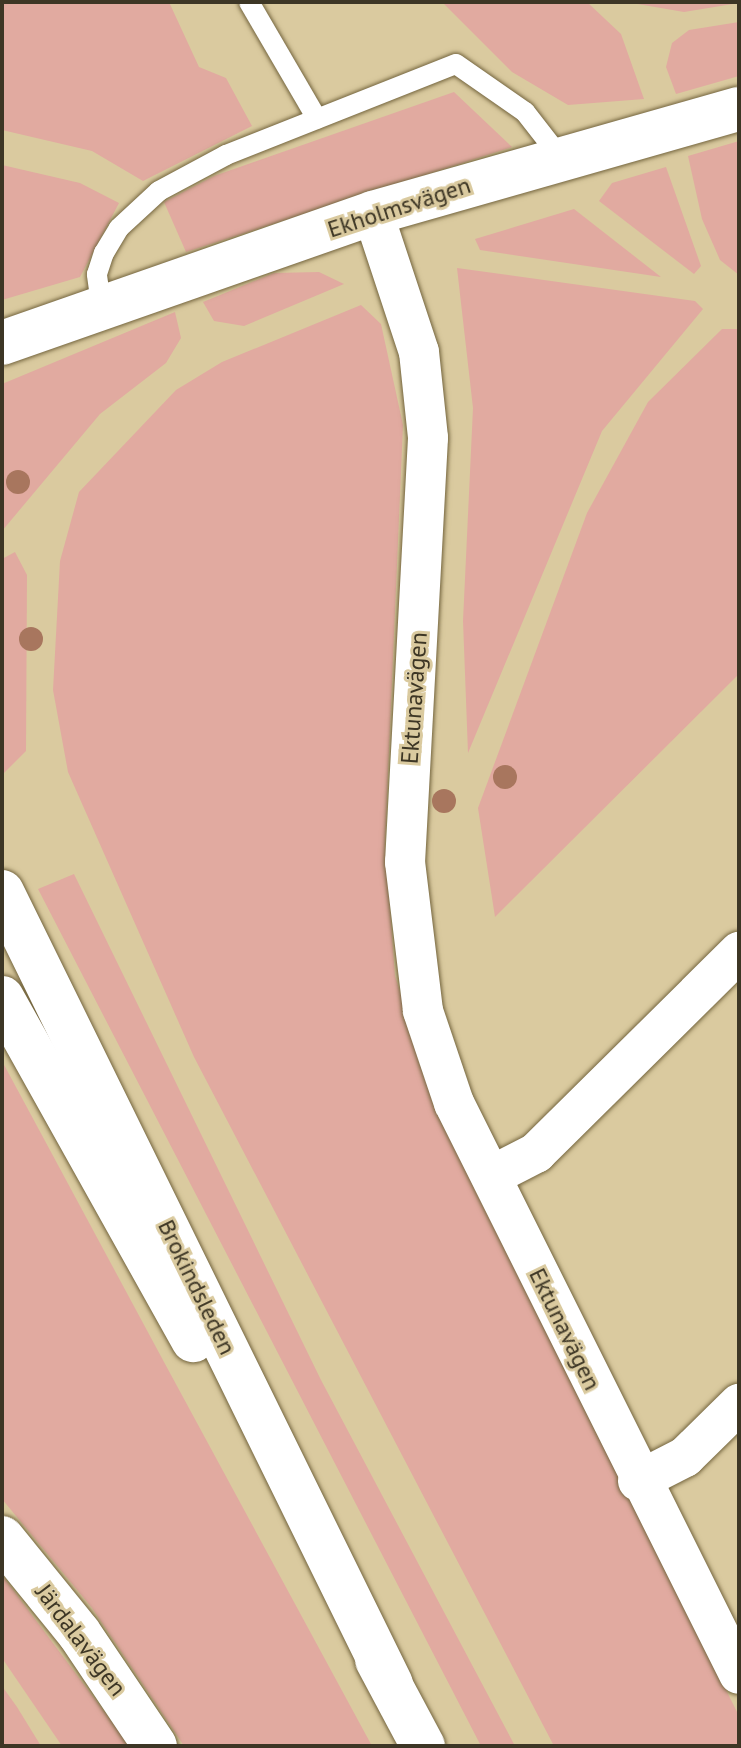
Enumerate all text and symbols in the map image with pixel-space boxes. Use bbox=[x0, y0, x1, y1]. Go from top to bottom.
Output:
street label: Ekholmsvägen bbox=[324, 170, 474, 244]
street label: Ektunavägen bbox=[395, 631, 433, 765]
street label: Brokindsleden bbox=[152, 1215, 242, 1359]
street label: Ektunavägen bbox=[523, 1263, 607, 1395]
street label: Järdalavägen bbox=[30, 1578, 132, 1702]

